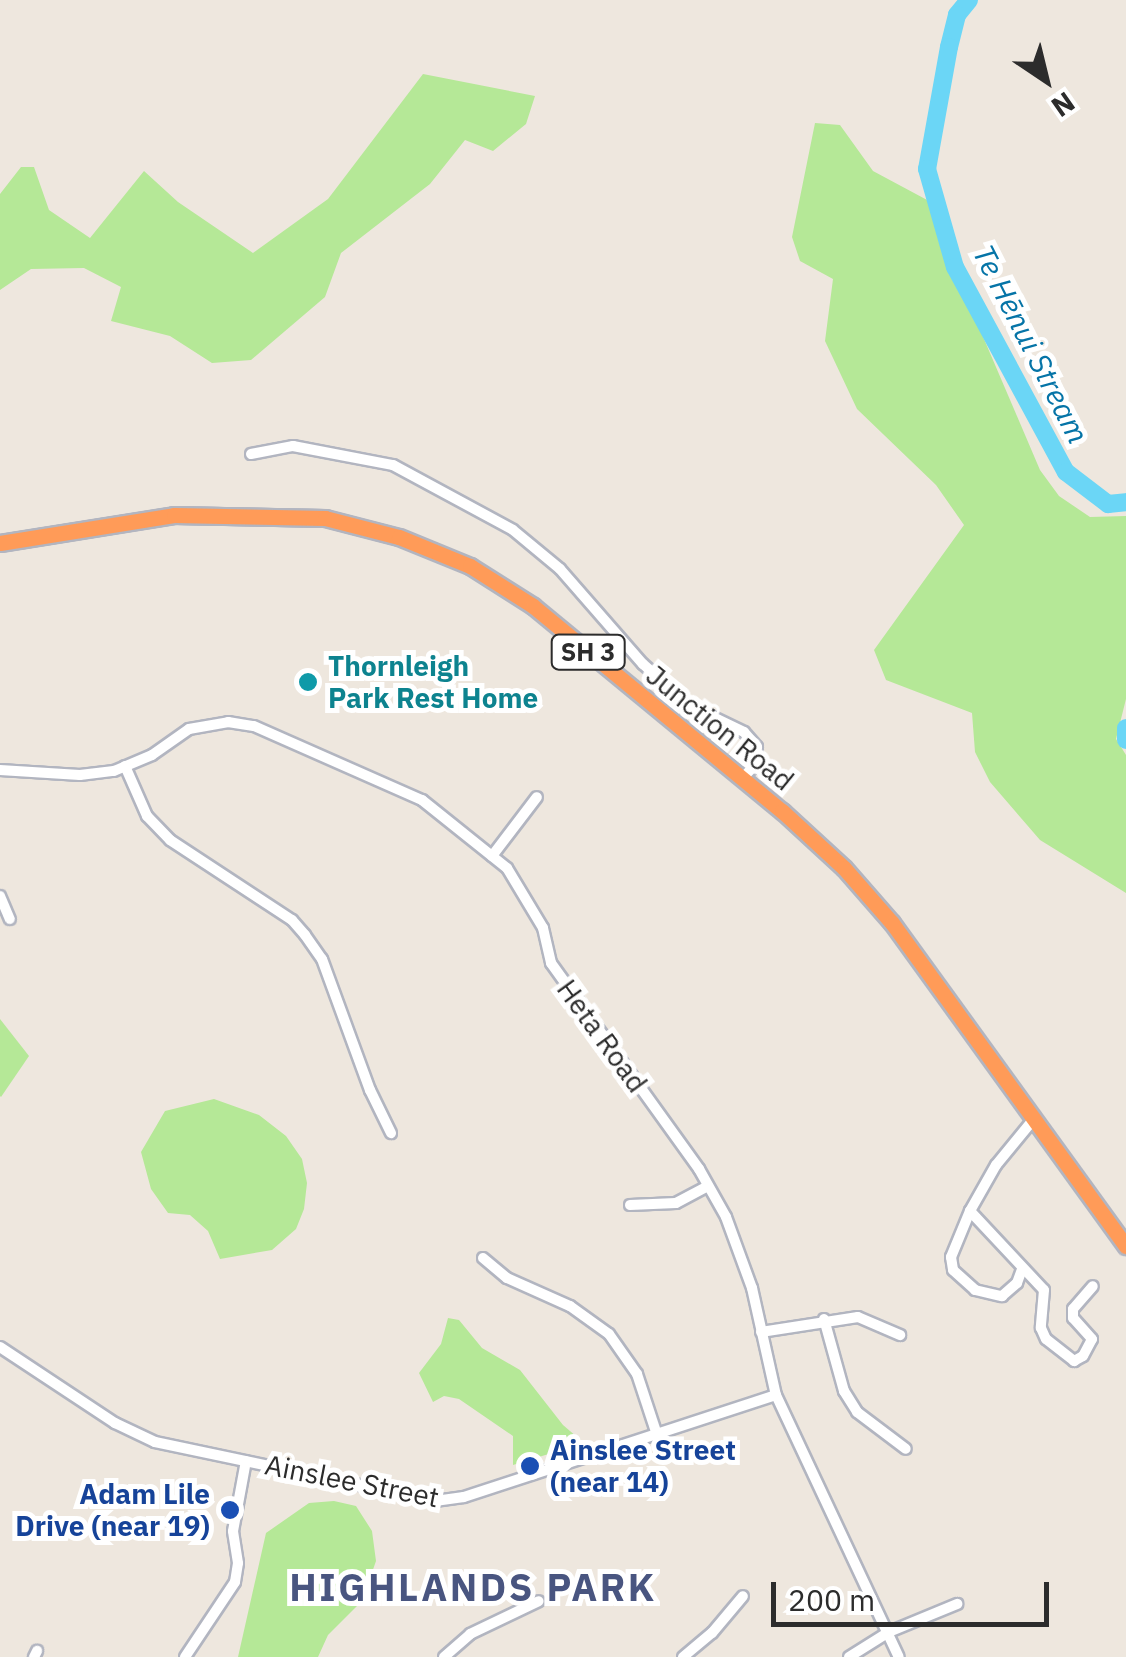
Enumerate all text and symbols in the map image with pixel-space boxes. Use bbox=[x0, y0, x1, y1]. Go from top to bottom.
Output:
north arrow bbox=[996, 30, 1096, 130]
text: N bbox=[1045, 84, 1082, 126]
water label: Te Hēnui Stream bbox=[966, 239, 1096, 449]
road number: SH 3 bbox=[550, 632, 626, 672]
place label: Thornleigh Park Rest Home bbox=[328, 649, 538, 715]
street label: Junction Road bbox=[640, 658, 800, 798]
marker: Thornleigh Park Rest Home bbox=[297, 671, 319, 693]
street label: Heta Road bbox=[550, 973, 654, 1099]
place label: Ainslee Street (near 14) bbox=[550, 1433, 736, 1499]
street label: Ainslee Street bbox=[262, 1448, 442, 1514]
marker: Ainslee Street (near 14) bbox=[519, 1455, 541, 1477]
place label: Adam Lile Drive (near 19) bbox=[15, 1477, 210, 1543]
marker: Adam Lile Drive (near 19) bbox=[219, 1499, 241, 1521]
scale bar bbox=[776, 1562, 1054, 1624]
district label: HIGHLANDS PARK bbox=[289, 1564, 657, 1610]
text: 200 m bbox=[788, 1580, 875, 1619]

